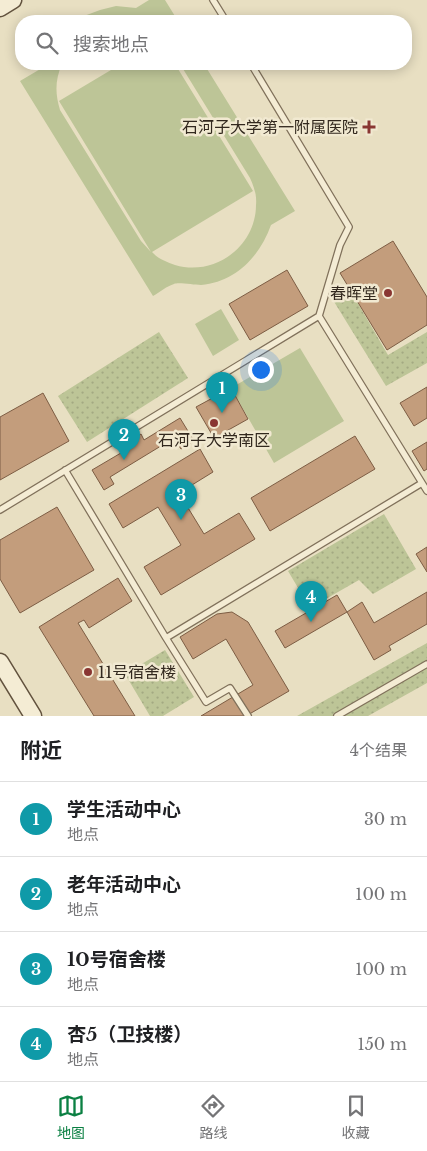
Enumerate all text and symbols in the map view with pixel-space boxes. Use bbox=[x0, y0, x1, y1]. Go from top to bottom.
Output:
search box bbox=[15, 15, 412, 70]
icon: search bbox=[33, 29, 61, 57]
text: 搜索地点 bbox=[73, 33, 149, 56]
place label: 石河子大学第一附属医院 bbox=[182, 117, 358, 137]
marker: 石河子大学第一附属医院 bbox=[362, 120, 376, 134]
place label: 春晖堂 bbox=[330, 283, 378, 303]
marker: 春晖堂 bbox=[382, 287, 394, 299]
your location bbox=[248, 357, 274, 383]
pin: 1 bbox=[206, 372, 238, 413]
marker: 石河子大学南区 bbox=[208, 417, 220, 429]
pin: 2 bbox=[108, 419, 140, 460]
place label: 石河子大学南区 bbox=[158, 430, 270, 450]
pin: 3 bbox=[165, 479, 197, 520]
pin: 4 bbox=[295, 581, 327, 622]
place label: 11号宿舍楼 bbox=[98, 662, 176, 682]
marker: 11号宿舍楼 bbox=[82, 666, 94, 678]
text: 附近 bbox=[20, 738, 62, 764]
text: 4个结果 bbox=[350, 740, 407, 760]
text: 学生活动中心 bbox=[67, 798, 181, 821]
text: 1 bbox=[33, 809, 39, 829]
text: 30 m bbox=[364, 809, 407, 829]
text: 地点 bbox=[67, 824, 99, 844]
text: 老年活动中心 bbox=[67, 873, 181, 896]
text: 2 bbox=[31, 884, 41, 904]
text: 100 m bbox=[355, 884, 407, 904]
text: 地点 bbox=[67, 899, 99, 919]
text: 10号宿舍楼 bbox=[67, 948, 166, 971]
text: 3 bbox=[31, 959, 41, 979]
text: 100 m bbox=[355, 959, 407, 979]
text: 地点 bbox=[67, 974, 99, 994]
text: 杏5（卫技楼） bbox=[67, 1023, 192, 1046]
text: 4 bbox=[31, 1034, 41, 1054]
text: 150 m bbox=[358, 1034, 407, 1054]
text: 地点 bbox=[67, 1049, 99, 1069]
tab: 地图 bbox=[57, 1092, 85, 1142]
tab: 路线 bbox=[199, 1092, 227, 1142]
tab: 收藏 bbox=[342, 1092, 370, 1142]

